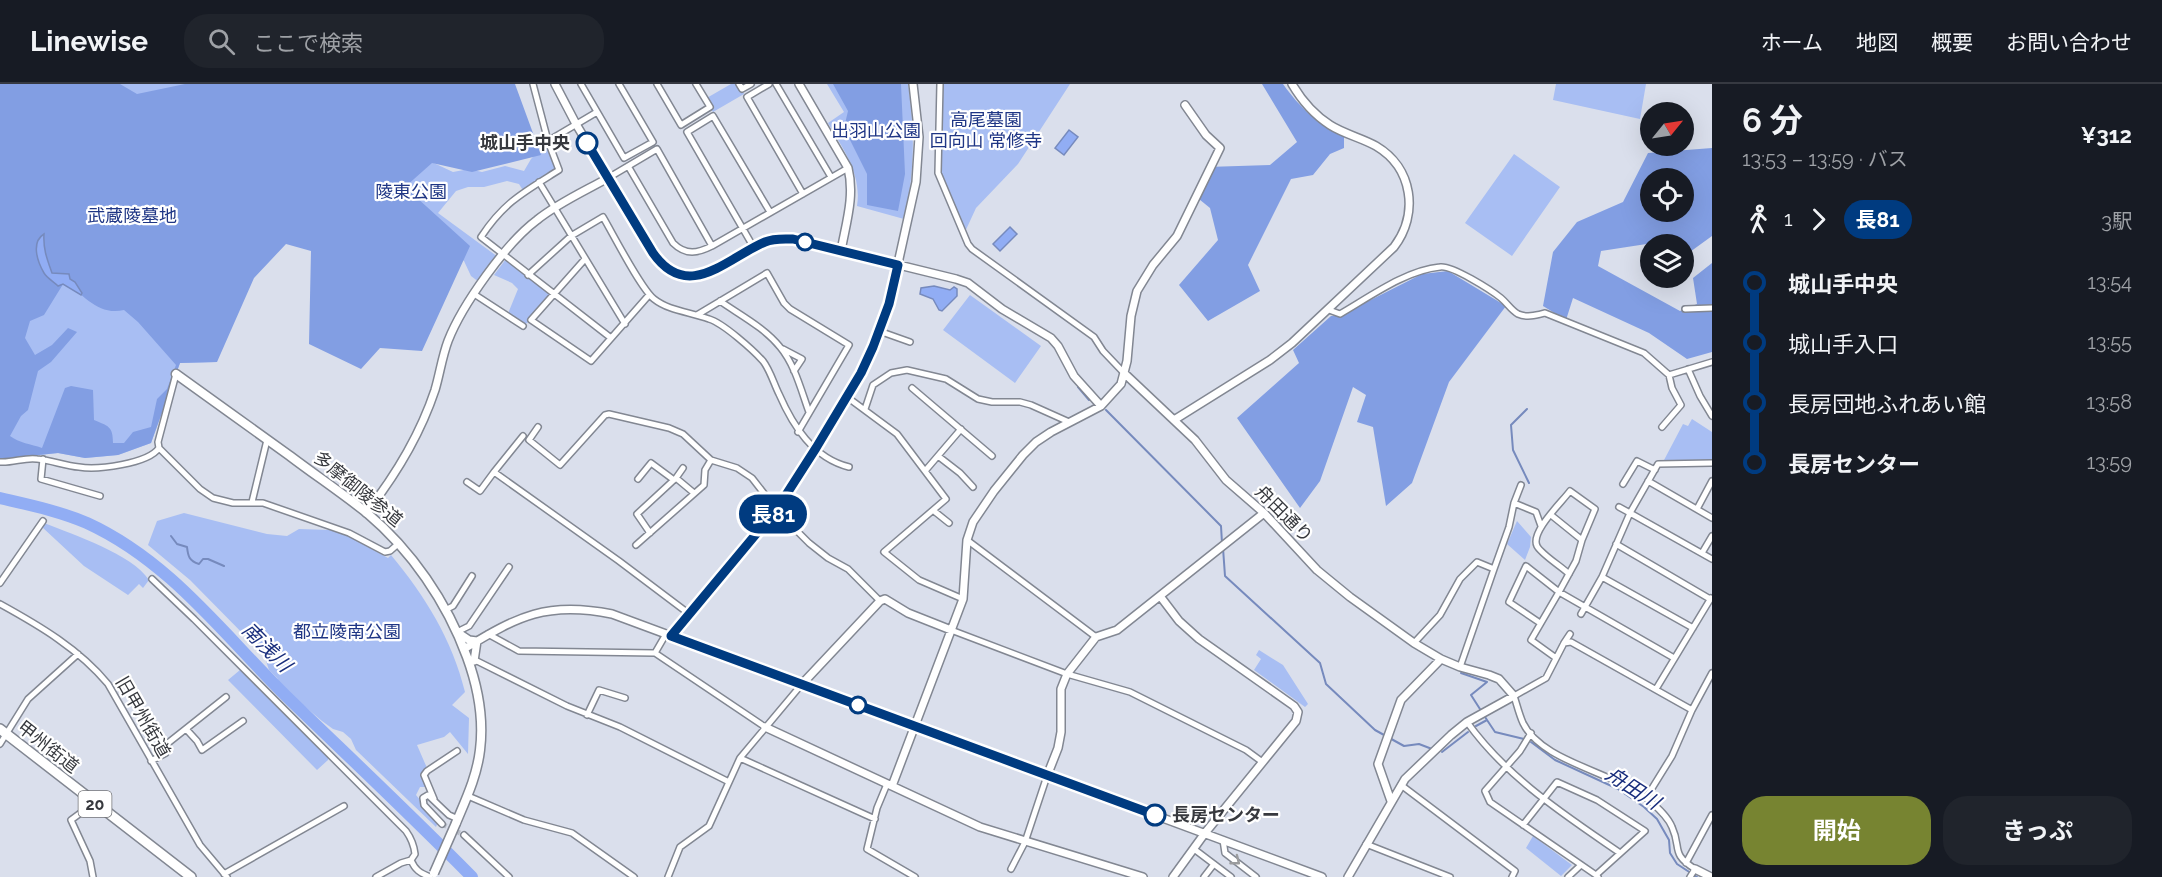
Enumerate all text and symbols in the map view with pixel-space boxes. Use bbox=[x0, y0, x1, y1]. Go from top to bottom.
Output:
search box bbox=[184, 14, 604, 68]
text: Linewise bbox=[30, 25, 148, 58]
icon: search bbox=[205, 25, 238, 58]
text: ここで検索 bbox=[253, 30, 363, 56]
text: ホーム bbox=[1761, 30, 1823, 55]
text: 地図 bbox=[1856, 30, 1898, 55]
text: 概要 bbox=[1931, 30, 1973, 55]
text: お問い合わせ bbox=[2006, 30, 2132, 55]
text: 6 分 bbox=[1742, 101, 1803, 140]
north arrow bbox=[1640, 102, 1694, 156]
map controls bbox=[1640, 102, 1694, 288]
park label: 高尾墓園 回向山 常修寺 bbox=[930, 109, 1042, 151]
park label: 出羽山公園 bbox=[831, 120, 921, 141]
text: ¥312 bbox=[2081, 122, 2132, 148]
place label: 城山手中央 bbox=[480, 132, 570, 153]
marker: 城山手中央 bbox=[576, 132, 598, 154]
text: 13:53 – 13:59 · バス bbox=[1742, 147, 1908, 171]
button: locate bbox=[1640, 168, 1694, 222]
park label: 陵東公園 bbox=[375, 181, 447, 202]
icon: walk bbox=[1742, 203, 1775, 236]
icon: forward bbox=[1802, 203, 1835, 236]
park label: 武蔵陵墓地 bbox=[87, 205, 177, 226]
text: 1 bbox=[1784, 207, 1793, 231]
text: 長81 bbox=[1856, 207, 1900, 232]
text: 3駅 bbox=[2101, 209, 2132, 233]
unlabelled marker bbox=[796, 233, 814, 251]
button: layers bbox=[1640, 234, 1694, 288]
text: 13:54 bbox=[2087, 270, 2132, 294]
text: 城山手中央 bbox=[1788, 271, 1898, 297]
text: 13:55 bbox=[2087, 330, 2132, 354]
text: 城山手入口 bbox=[1788, 331, 1898, 357]
text: 13:58 bbox=[2086, 390, 2132, 414]
text: 長房団地ふれあい館 bbox=[1788, 391, 1986, 417]
street label: 多摩御陵参道 bbox=[310, 446, 407, 531]
text: 13:59 bbox=[2086, 450, 2132, 474]
text: 長房センター bbox=[1788, 451, 1920, 477]
street label: 舟田通り bbox=[1251, 481, 1317, 547]
line badge: 長81 bbox=[738, 494, 808, 534]
text: 長81 bbox=[751, 502, 795, 527]
water label: 南浅川 bbox=[237, 617, 298, 678]
park label: 都立陵南公園 bbox=[293, 621, 401, 642]
street label: 旧甲州街道 bbox=[112, 673, 175, 761]
unlabelled marker bbox=[849, 696, 867, 714]
street label: 甲州街道 bbox=[13, 716, 83, 777]
water label: 舟田川 bbox=[1601, 762, 1666, 815]
road number: 20 bbox=[78, 791, 112, 817]
button: 開始 bbox=[1742, 796, 1931, 865]
button: きっぷ bbox=[1943, 796, 2132, 865]
marker: 長房センター bbox=[1144, 804, 1166, 826]
place label: 長房センター bbox=[1172, 804, 1280, 825]
one-way arrow bbox=[1229, 853, 1240, 864]

